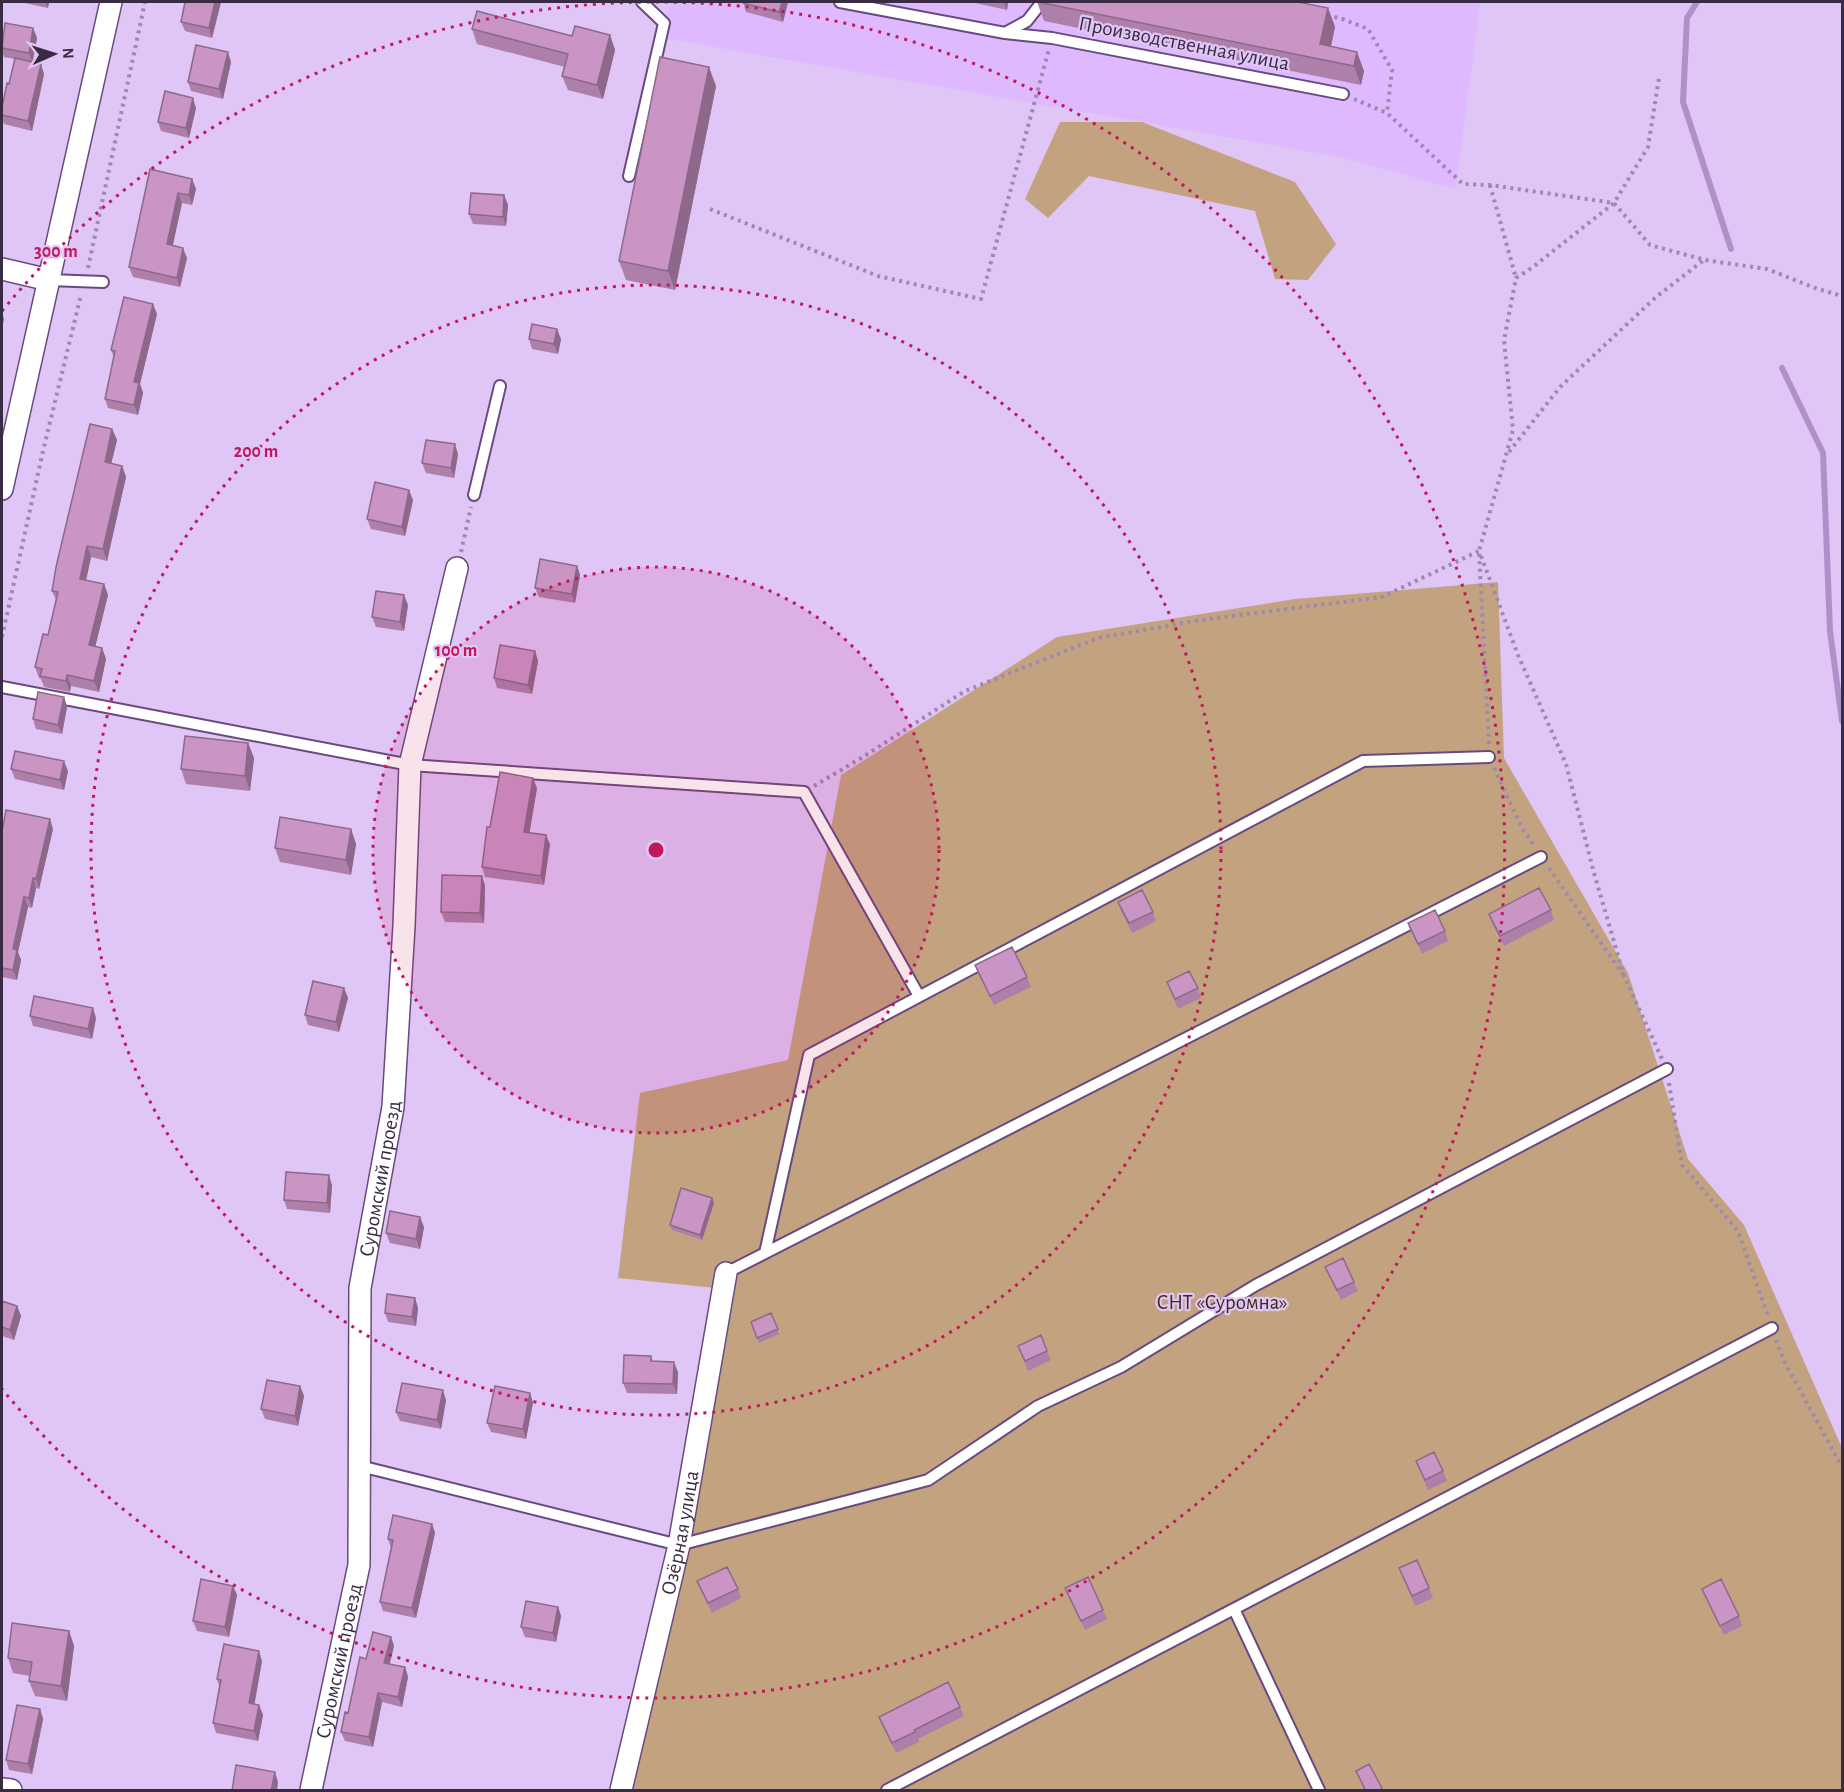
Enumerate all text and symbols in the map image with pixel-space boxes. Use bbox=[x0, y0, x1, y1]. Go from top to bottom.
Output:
street label: Производственная улица bbox=[1077, 13, 1292, 74]
north arrow bbox=[24, 24, 84, 84]
text: N bbox=[60, 47, 76, 59]
text: 300 m bbox=[34, 243, 78, 261]
text: 200 m bbox=[234, 443, 278, 461]
text: 100 m bbox=[435, 642, 477, 660]
centre of rings bbox=[646, 840, 666, 860]
street label: Суромский проезд bbox=[356, 1100, 404, 1259]
park label: СНТ «Суромна» bbox=[1156, 1292, 1288, 1313]
street label: Озёрная улица bbox=[658, 1468, 703, 1597]
street label: Суромский проезд bbox=[312, 1582, 366, 1740]

